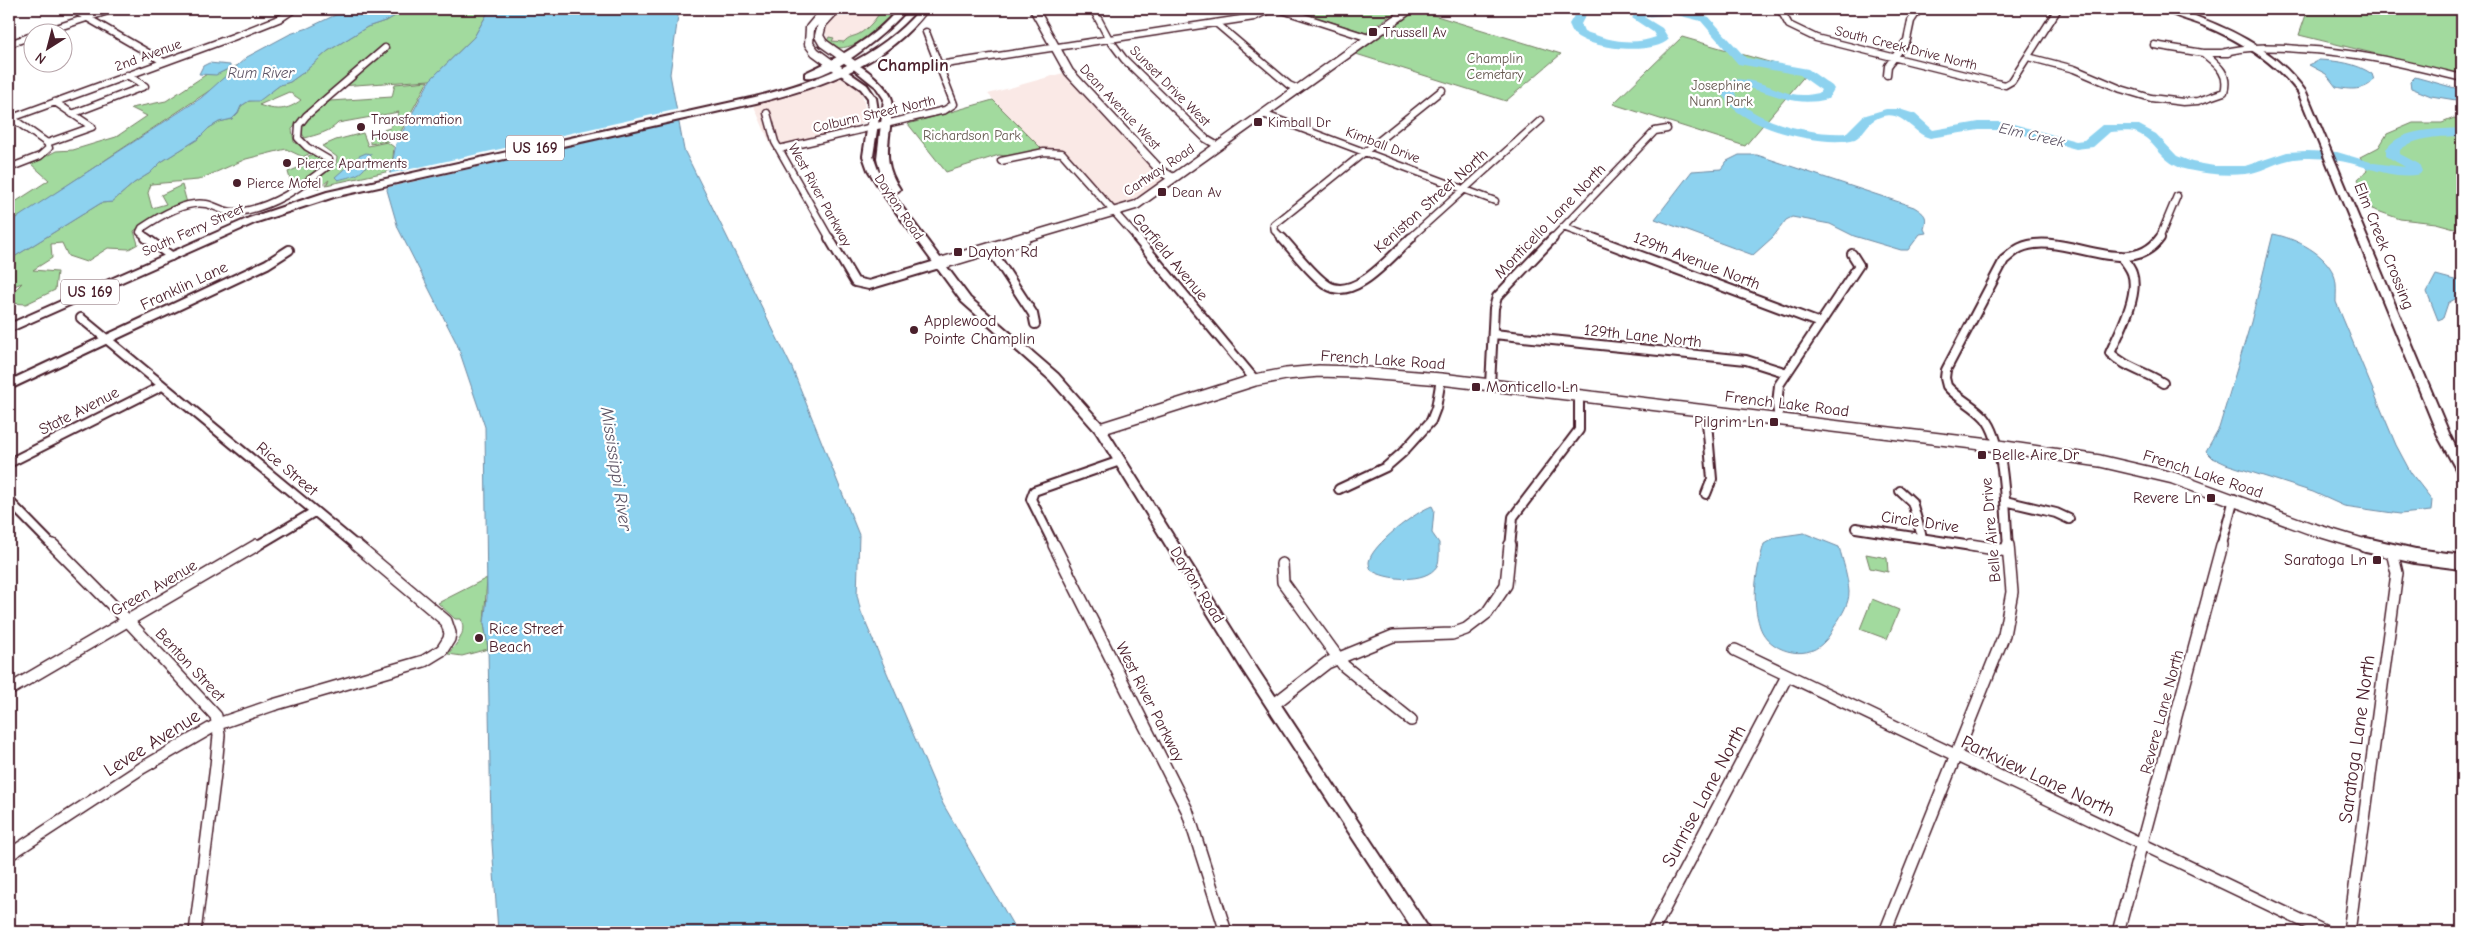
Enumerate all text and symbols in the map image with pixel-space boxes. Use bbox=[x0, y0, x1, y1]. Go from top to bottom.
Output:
north arrow bbox=[22, 22, 72, 72]
street label: South Creek Drive North bbox=[1833, 22, 1979, 74]
place label: Trussell Av bbox=[1383, 24, 1447, 41]
marker: Trussell Av bbox=[1367, 26, 1379, 38]
street label: 2nd Avenue bbox=[112, 35, 184, 75]
street label: Sunset Drive West bbox=[1126, 42, 1215, 131]
text: N bbox=[32, 49, 49, 68]
park label: Champlin Cemetary bbox=[1467, 50, 1524, 83]
district label: Champlin bbox=[877, 55, 949, 76]
street label: Dean Avenue West bbox=[1076, 61, 1165, 154]
water label: Rum River bbox=[228, 64, 295, 82]
park label: Josephine Nunn Park bbox=[1689, 77, 1753, 110]
street label: Colburn Street North bbox=[811, 92, 937, 136]
place label: Transformation House bbox=[371, 111, 462, 144]
place label: Kimball Dr bbox=[1268, 114, 1331, 131]
marker: Kimball Dr bbox=[1252, 116, 1264, 128]
water label: Elm Creek bbox=[1997, 119, 2067, 151]
marker: Transformation House bbox=[355, 121, 367, 133]
street label: Kimball Drive bbox=[1343, 123, 1423, 167]
park label: Richardson Park bbox=[923, 127, 1021, 144]
road number: US 169 bbox=[506, 136, 564, 160]
street label: West River Parkway bbox=[785, 140, 856, 250]
street label: Cartway Road bbox=[1120, 140, 1198, 200]
street label: Keniston Street North bbox=[1370, 145, 1492, 257]
place label: Pierce Apartments bbox=[297, 155, 407, 172]
marker: Pierce Apartments bbox=[281, 157, 293, 169]
street label: Monticello Lane North bbox=[1491, 160, 1609, 282]
street label: Dayton Road bbox=[871, 171, 927, 243]
place label: Pierce Motel bbox=[247, 175, 321, 192]
marker: Pierce Motel bbox=[231, 177, 243, 189]
street label: Elm Creek Crossing bbox=[2350, 180, 2418, 312]
place label: Dean Av bbox=[1172, 184, 1222, 201]
marker: Dean Av bbox=[1156, 186, 1168, 198]
street label: South Ferry Street bbox=[139, 199, 248, 260]
street label: Garfield Avenue bbox=[1128, 210, 1212, 304]
street label: 129th Avenue North bbox=[1631, 229, 1763, 293]
place label: Dayton Rd bbox=[968, 243, 1038, 261]
marker: Dayton Rd bbox=[952, 246, 964, 258]
street label: Franklin Lane bbox=[137, 258, 231, 314]
road number: US 169 bbox=[61, 280, 119, 304]
place label: Applewood Pointe Champlin bbox=[924, 312, 1035, 348]
street label: 129th Lane North bbox=[1583, 321, 1703, 351]
marker: Applewood Pointe Champlin bbox=[908, 324, 920, 336]
street label: French Lake Road bbox=[1320, 347, 1446, 373]
place label: Monticello Ln bbox=[1486, 378, 1578, 396]
marker: Monticello Ln bbox=[1470, 381, 1482, 393]
street label: State Avenue bbox=[36, 383, 122, 439]
street label: French Lake Road bbox=[1724, 387, 1850, 421]
water label: Mississippi River bbox=[596, 405, 636, 533]
place label: Pilgrim Ln bbox=[1694, 413, 1764, 431]
marker: Pilgrim Ln bbox=[1768, 416, 1780, 428]
street label: Rice Street bbox=[253, 438, 322, 500]
place label: Belle Aire Dr bbox=[1992, 446, 2080, 464]
street label: French Lake Road bbox=[2141, 446, 2265, 502]
marker: Belle Aire Dr bbox=[1976, 449, 1988, 461]
street label: Belle Aire Drive bbox=[1977, 477, 2005, 583]
place label: Revere Ln bbox=[2133, 489, 2201, 507]
marker: Revere Ln bbox=[2205, 492, 2217, 504]
street label: Circle Drive bbox=[1880, 508, 1960, 536]
street label: Dayton Road bbox=[1166, 543, 1228, 627]
place label: Saratoga Ln bbox=[2284, 551, 2367, 569]
marker: Saratoga Ln bbox=[2371, 554, 2383, 566]
street label: Green Avenue bbox=[108, 556, 200, 620]
place label: Rice Street Beach bbox=[489, 620, 564, 656]
street label: Benton Street bbox=[151, 625, 229, 706]
marker: Rice Street Beach bbox=[473, 632, 485, 644]
street label: West River Parkway bbox=[1112, 639, 1188, 766]
street label: Revere Lane North bbox=[2137, 648, 2187, 776]
street label: Saratoga Lane North bbox=[2334, 654, 2380, 824]
street label: Levee Avenue bbox=[100, 705, 204, 781]
street label: Sunrise Lane North bbox=[1657, 721, 1751, 871]
street label: Parkview Lane North bbox=[1958, 731, 2118, 821]

